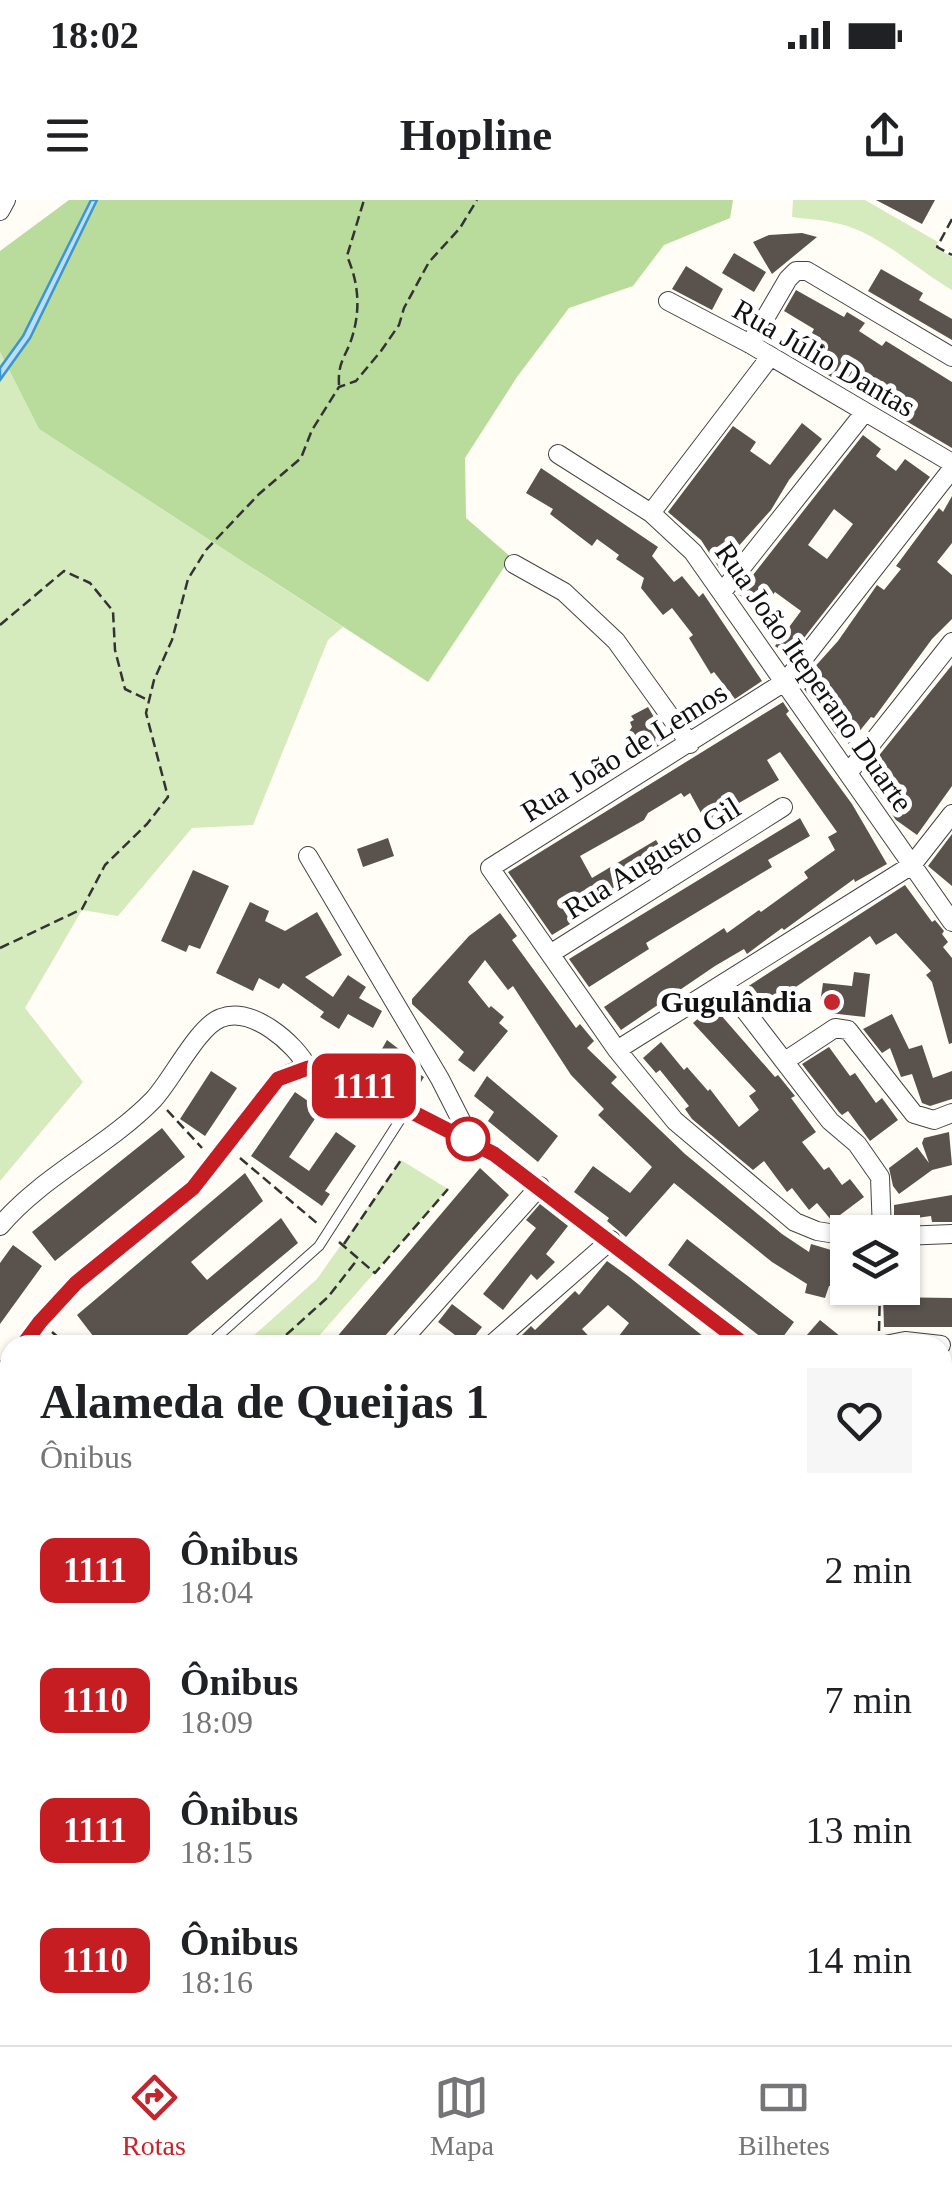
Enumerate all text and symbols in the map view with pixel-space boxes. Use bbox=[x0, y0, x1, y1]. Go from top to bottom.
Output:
text: 18:02 bbox=[50, 14, 139, 56]
icon: menu bbox=[40, 108, 95, 163]
icon: share bbox=[857, 108, 912, 163]
text: Hopline bbox=[400, 110, 552, 160]
street label: Rua Júlio Dantas bbox=[727, 292, 921, 423]
street label: Rua João Iteperano Duarte bbox=[709, 536, 920, 818]
street label: Rua João de Lemos bbox=[515, 675, 732, 828]
street label: Rua Augusto Gil bbox=[557, 790, 746, 925]
place label: Gugulândia bbox=[660, 985, 812, 1018]
marker: Gugulândia bbox=[821, 991, 843, 1013]
line badge: 1111 bbox=[294, 1054, 434, 1118]
text: 1111 bbox=[332, 1067, 396, 1106]
unlabelled marker bbox=[447, 1118, 489, 1160]
map controls bbox=[830, 1215, 920, 1305]
button: layers bbox=[830, 1215, 920, 1305]
button: heart bbox=[807, 1368, 912, 1473]
text: Alameda de Queijas 1 bbox=[40, 1375, 489, 1428]
text: Ônibus bbox=[40, 1439, 132, 1475]
text: Ônibus bbox=[180, 1531, 298, 1573]
text: 2 min bbox=[824, 1549, 912, 1591]
text: 1111 bbox=[63, 1551, 127, 1590]
text: 18:04 bbox=[180, 1574, 253, 1610]
text: Ônibus bbox=[180, 1661, 298, 1703]
text: 7 min bbox=[824, 1679, 912, 1721]
text: 1110 bbox=[62, 1681, 128, 1720]
text: 18:09 bbox=[180, 1704, 253, 1740]
text: Ônibus bbox=[180, 1791, 298, 1833]
text: 13 min bbox=[805, 1809, 912, 1851]
text: 1111 bbox=[63, 1811, 127, 1850]
text: 18:15 bbox=[180, 1834, 253, 1870]
text: Ônibus bbox=[180, 1921, 298, 1963]
text: 14 min bbox=[805, 1939, 912, 1981]
text: 1110 bbox=[62, 1941, 128, 1980]
text: 18:16 bbox=[180, 1964, 253, 2000]
tab: Rotas bbox=[122, 2070, 186, 2162]
tab: Mapa bbox=[430, 2070, 494, 2162]
tab: Bilhetes bbox=[738, 2070, 830, 2162]

